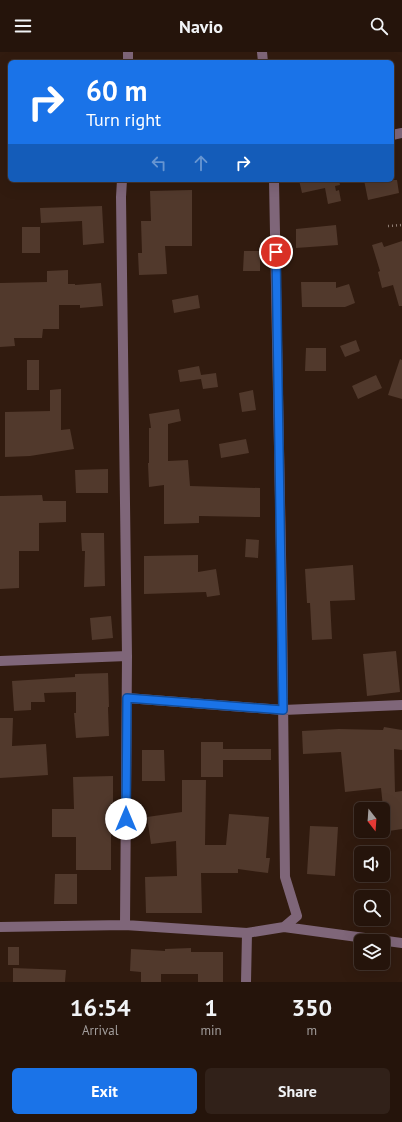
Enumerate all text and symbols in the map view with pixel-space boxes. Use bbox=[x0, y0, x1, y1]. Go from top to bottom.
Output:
icon: menu bbox=[12, 15, 34, 37]
text: Navio bbox=[179, 15, 223, 38]
icon: search bbox=[368, 15, 390, 37]
text: 60 m bbox=[86, 72, 147, 109]
icon: right bbox=[20, 76, 72, 128]
text: Turn right bbox=[86, 108, 161, 131]
icon: left bbox=[148, 152, 170, 174]
icon: ahead bbox=[190, 152, 212, 174]
icon: right bbox=[232, 152, 254, 174]
pin bbox=[259, 235, 293, 269]
icon: arrive bbox=[265, 241, 287, 263]
position arrow bbox=[105, 798, 147, 840]
north arrow bbox=[354, 802, 390, 838]
map controls bbox=[354, 802, 390, 970]
button: sound bbox=[354, 846, 390, 882]
button: search bbox=[354, 890, 390, 926]
button: layers bbox=[354, 934, 390, 970]
text: 16:54 bbox=[70, 992, 131, 1023]
text: 1 bbox=[204, 992, 218, 1023]
text: 350 bbox=[291, 992, 332, 1023]
text: Arrival bbox=[82, 1022, 118, 1039]
text: min bbox=[200, 1022, 222, 1039]
text: m bbox=[307, 1022, 317, 1039]
button: Exit bbox=[12, 1068, 197, 1114]
button: Share bbox=[205, 1068, 390, 1114]

